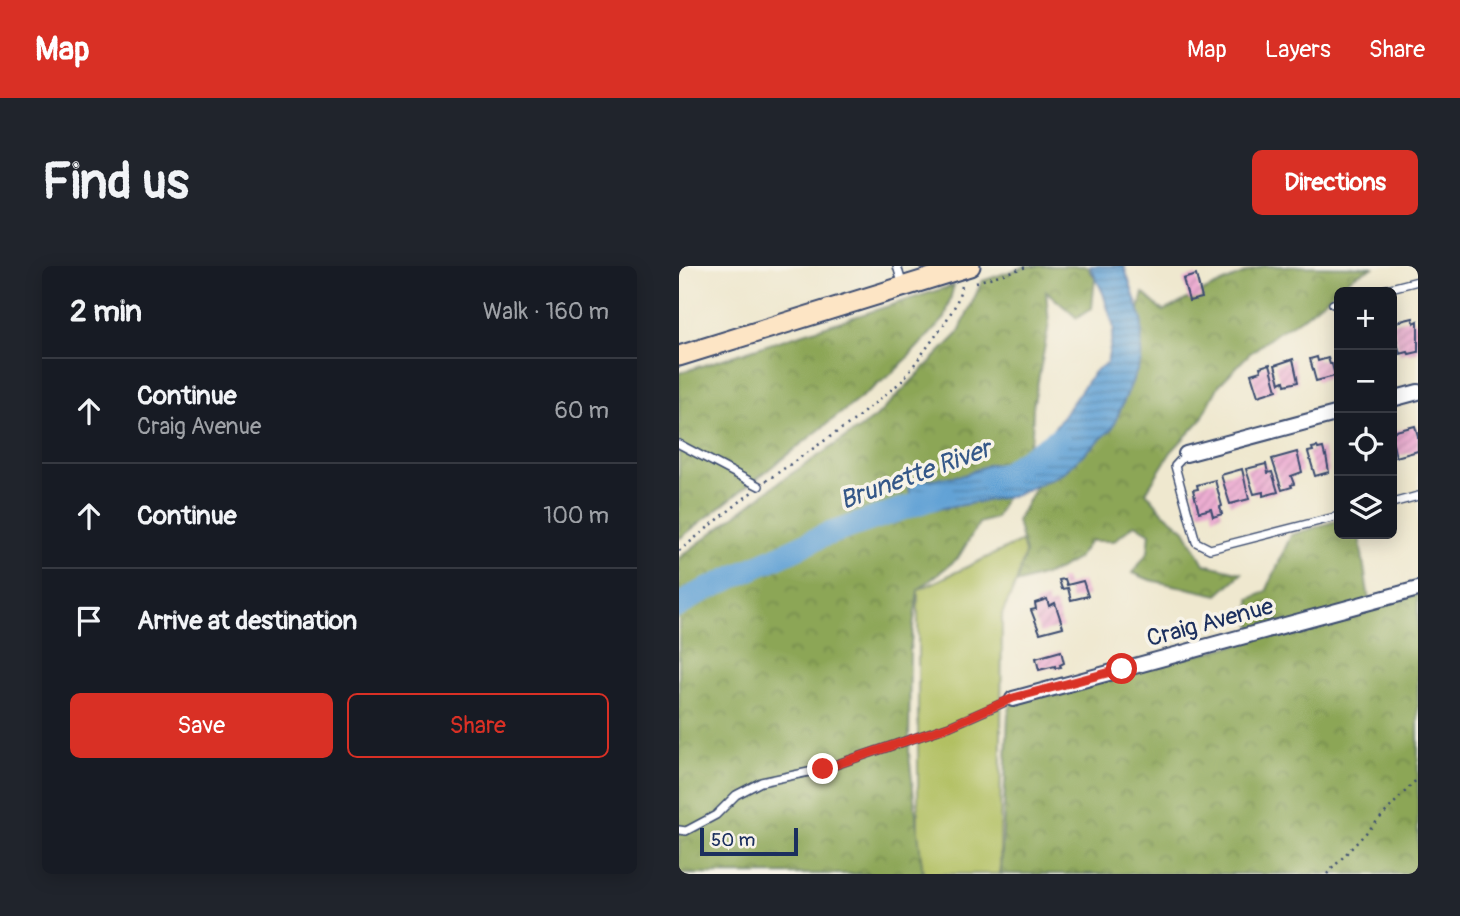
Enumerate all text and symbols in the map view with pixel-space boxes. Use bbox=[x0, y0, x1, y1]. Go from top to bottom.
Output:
text: Map bbox=[35, 29, 90, 70]
text: Map bbox=[1187, 35, 1227, 64]
text: Layers bbox=[1265, 35, 1331, 64]
text: Share bbox=[1369, 35, 1425, 64]
button: Directions bbox=[1252, 150, 1418, 215]
text: Find us bbox=[42, 152, 189, 213]
map controls bbox=[1334, 287, 1397, 539]
button: + bbox=[1334, 287, 1397, 350]
text: 2 min bbox=[70, 293, 142, 330]
text: Walk · 160 m bbox=[483, 297, 609, 326]
button: − bbox=[1334, 350, 1397, 413]
text: Continue bbox=[137, 380, 237, 412]
icon: ahead bbox=[70, 392, 108, 430]
text: 60 m bbox=[554, 396, 609, 425]
text: Craig Avenue bbox=[137, 412, 261, 441]
button: locate bbox=[1334, 413, 1397, 476]
water label: Brunette River bbox=[835, 432, 999, 517]
button: layers bbox=[1334, 476, 1397, 539]
icon: ahead bbox=[70, 497, 108, 535]
text: Continue bbox=[137, 500, 237, 532]
text: 100 m bbox=[543, 501, 609, 530]
street label: Craig Avenue bbox=[1144, 592, 1277, 653]
icon: arrive bbox=[70, 602, 108, 640]
text: Arrive at destination bbox=[137, 605, 357, 637]
route start bbox=[1106, 653, 1137, 684]
button: Save bbox=[70, 693, 333, 758]
button: Share bbox=[347, 693, 609, 758]
route end bbox=[807, 753, 838, 784]
scale bar bbox=[700, 825, 798, 857]
text: 50 m bbox=[711, 828, 755, 852]

